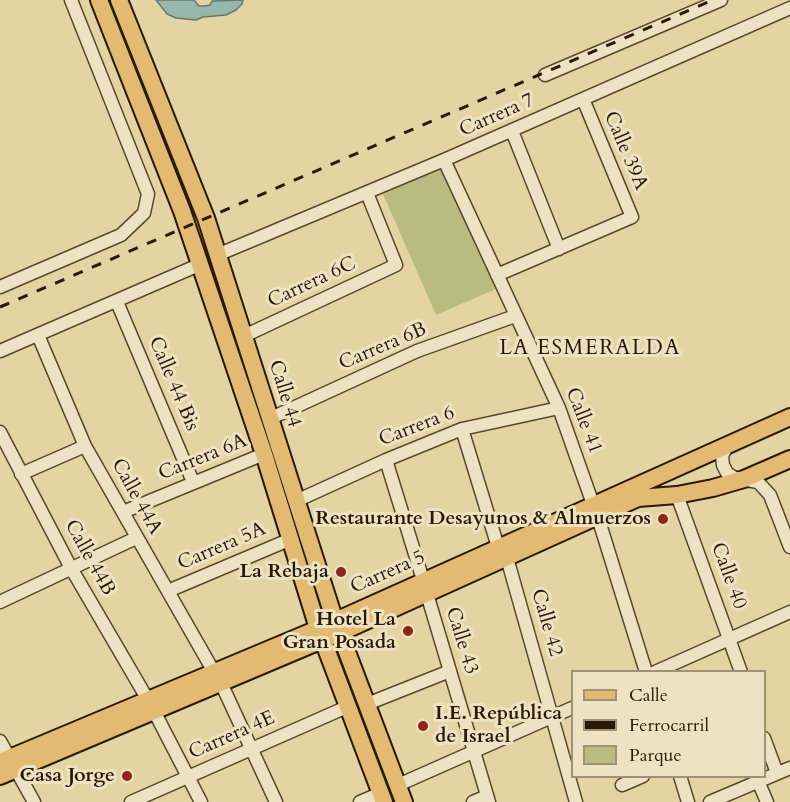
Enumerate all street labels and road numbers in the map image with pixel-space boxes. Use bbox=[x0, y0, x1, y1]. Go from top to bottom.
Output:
street label: Carrera 7 bbox=[456, 89, 538, 143]
street label: Calle 39A bbox=[598, 108, 652, 194]
street label: Carrera 6C bbox=[264, 252, 360, 314]
street label: Carrera 6B bbox=[336, 318, 430, 376]
street label: Calle 44 Bis bbox=[142, 333, 204, 435]
street label: Calle 44 bbox=[262, 357, 306, 431]
street label: Calle 41 bbox=[559, 384, 607, 458]
street label: Carrera 6 bbox=[376, 402, 458, 452]
street label: Carrera 6A bbox=[155, 429, 251, 487]
street label: Calle 44A bbox=[105, 455, 167, 539]
street label: Calle 44B bbox=[58, 516, 120, 600]
street label: Carrera 5A bbox=[174, 518, 270, 576]
street label: Calle 40 bbox=[705, 539, 751, 613]
street label: Carrera 5 bbox=[347, 546, 429, 600]
street label: Calle 42 bbox=[525, 587, 567, 659]
street label: Calle 43 bbox=[439, 604, 483, 678]
street label: Carrera 4E bbox=[185, 706, 279, 766]

